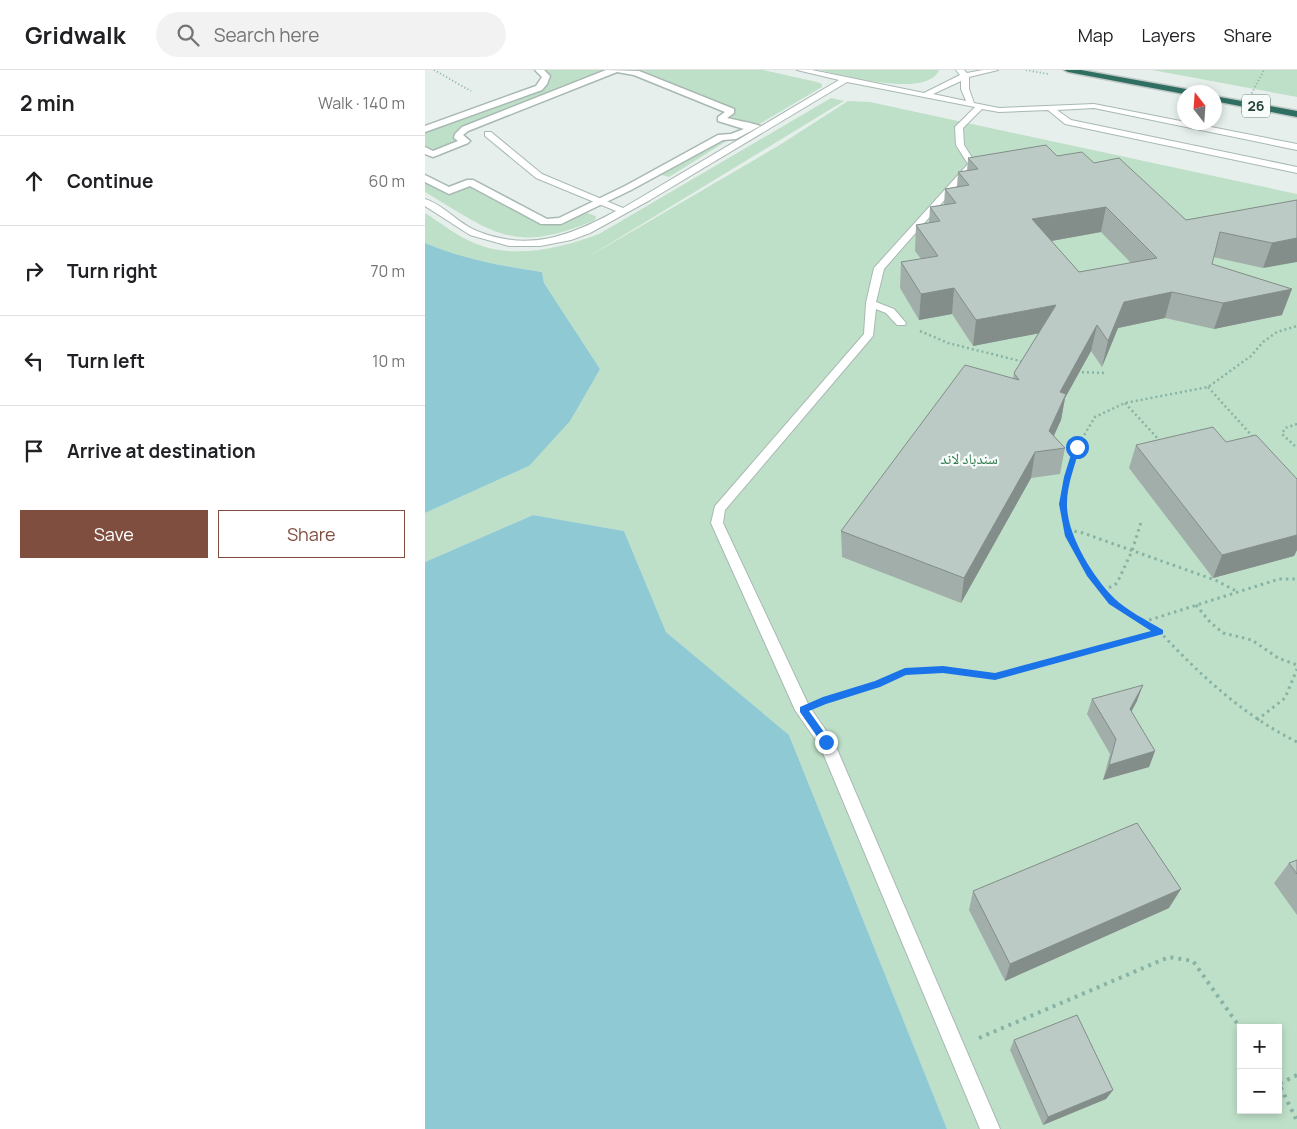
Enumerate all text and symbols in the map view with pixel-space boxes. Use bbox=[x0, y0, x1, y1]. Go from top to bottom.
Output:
search box bbox=[156, 12, 506, 57]
text: Gridwalk bbox=[25, 18, 126, 51]
icon: search bbox=[174, 21, 202, 49]
text: Search here bbox=[214, 22, 319, 48]
text: Map bbox=[1078, 23, 1113, 47]
text: Layers bbox=[1141, 23, 1195, 47]
text: Share bbox=[1223, 23, 1272, 47]
north arrow bbox=[1177, 85, 1222, 130]
text: 2 min bbox=[20, 89, 75, 117]
text: Walk · 140 m bbox=[318, 92, 405, 114]
road number: 26 bbox=[1242, 94, 1270, 118]
icon: ahead bbox=[20, 167, 48, 195]
text: Continue bbox=[67, 168, 153, 194]
text: 60 m bbox=[369, 170, 405, 192]
icon: right bbox=[20, 257, 48, 285]
text: Turn right bbox=[67, 258, 157, 284]
text: 70 m bbox=[370, 260, 405, 282]
icon: left bbox=[20, 347, 48, 375]
text: Turn left bbox=[67, 348, 145, 374]
text: 10 m bbox=[372, 350, 405, 372]
route start bbox=[1066, 436, 1089, 459]
icon: arrive bbox=[20, 437, 48, 465]
text: Arrive at destination bbox=[67, 438, 256, 464]
park label: سندباد لاند bbox=[940, 448, 998, 469]
button: Save bbox=[20, 510, 208, 558]
button: Share bbox=[218, 510, 405, 558]
route end bbox=[815, 731, 838, 754]
map controls bbox=[1237, 1024, 1282, 1114]
button: + bbox=[1237, 1024, 1282, 1069]
button: − bbox=[1237, 1069, 1282, 1114]

